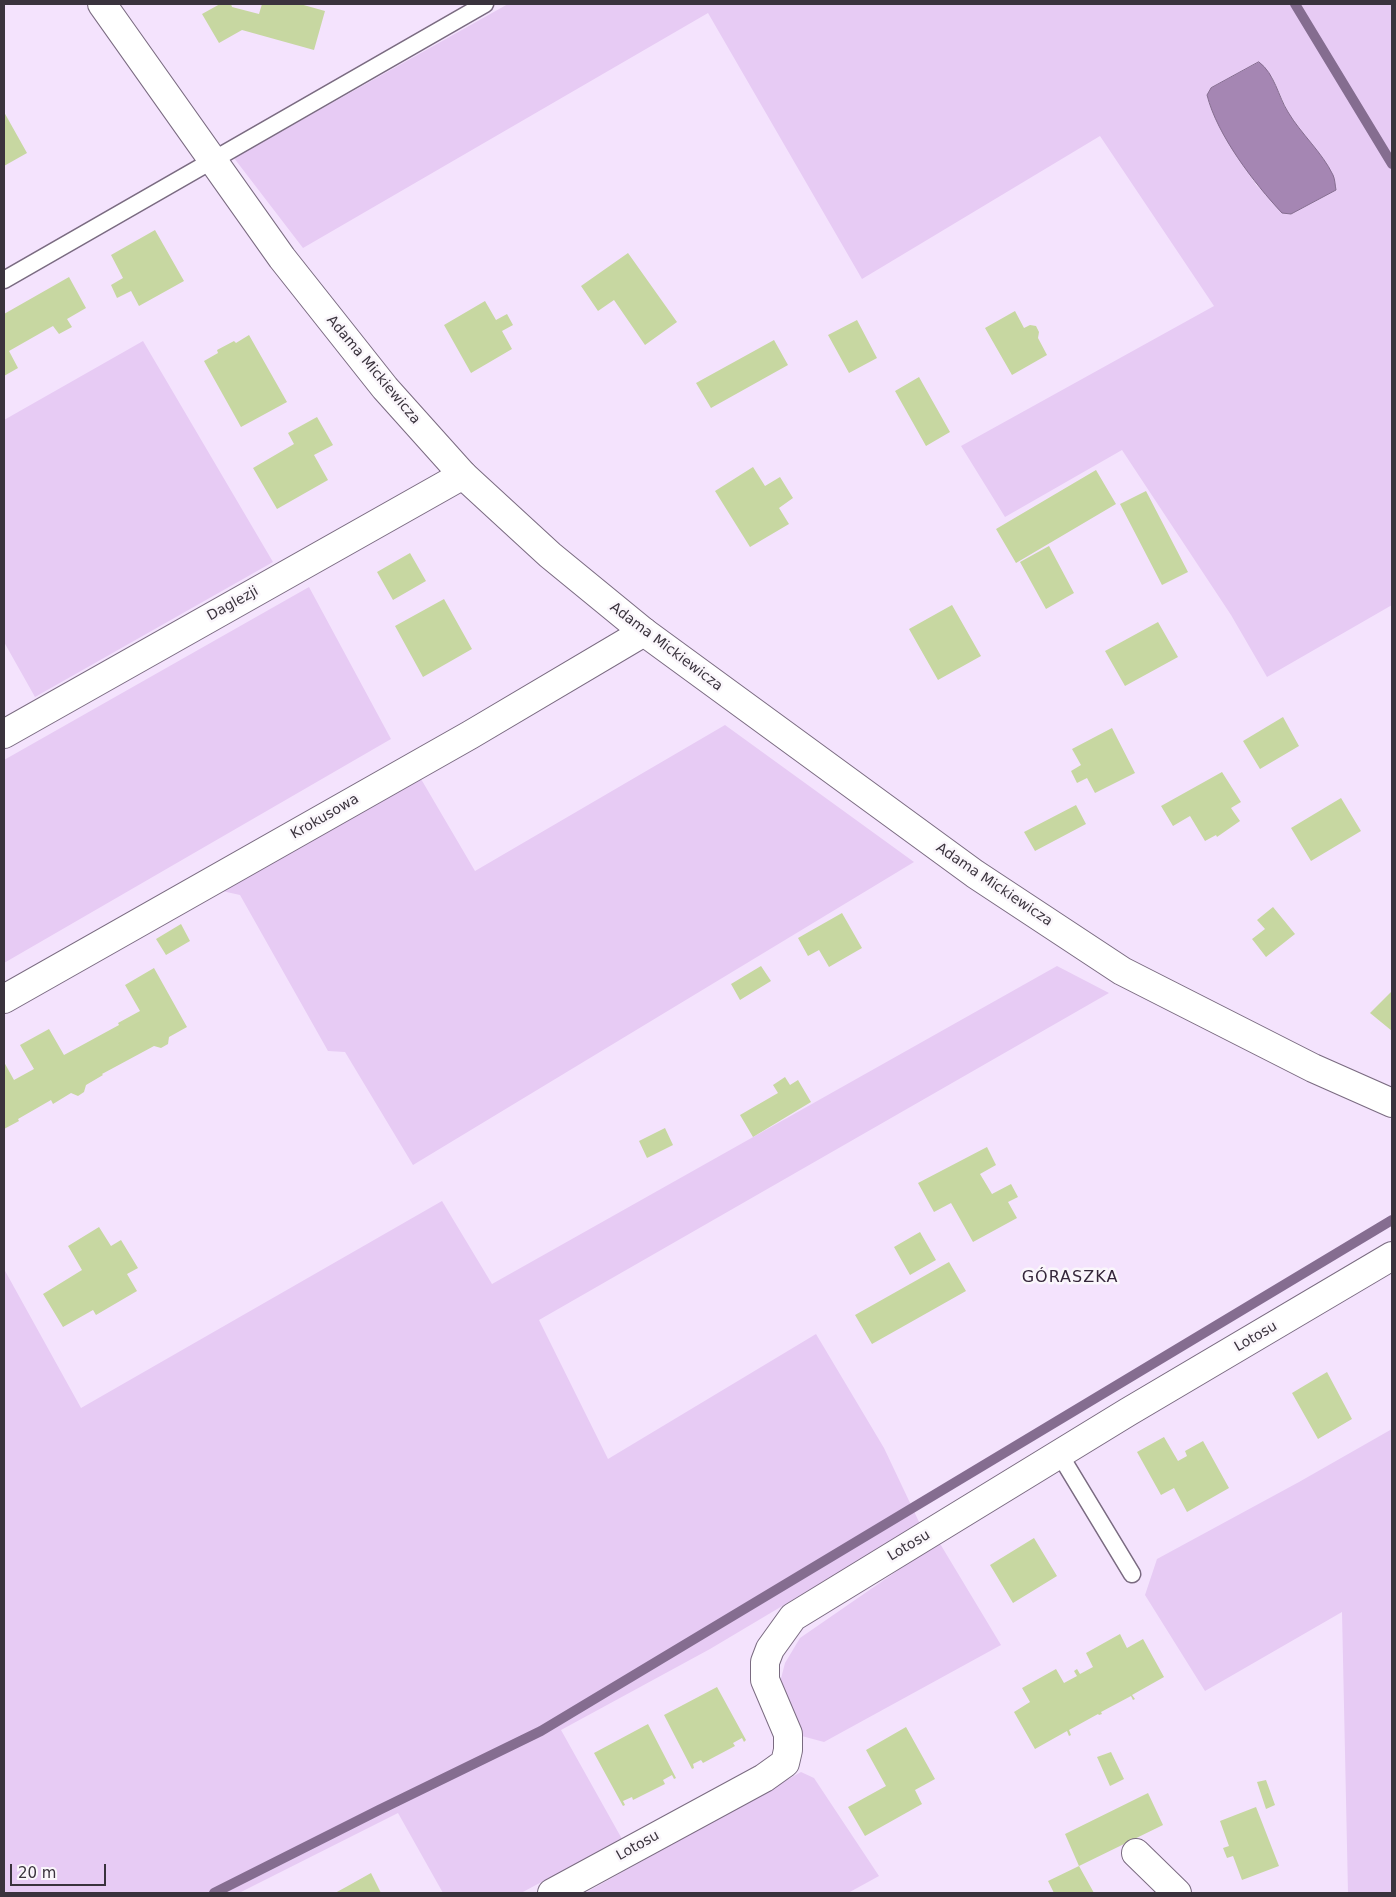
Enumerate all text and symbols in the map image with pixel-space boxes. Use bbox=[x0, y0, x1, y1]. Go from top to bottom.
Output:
street label: Adama Mickiewicza bbox=[323, 312, 423, 428]
street label: Daglezji bbox=[204, 583, 262, 625]
street label: Adama Mickiewicza bbox=[606, 599, 726, 695]
street label: Krokusowa bbox=[288, 791, 362, 843]
street label: Adama Mickiewicza bbox=[933, 840, 1055, 930]
district label: GÓRASZKA bbox=[1021, 1268, 1119, 1288]
street label: Lotosu bbox=[1232, 1318, 1280, 1356]
street label: Lotosu bbox=[885, 1527, 933, 1565]
street label: Lotosu bbox=[614, 1827, 662, 1865]
scale bar bbox=[12, 1854, 109, 1886]
text: 20 m bbox=[18, 1864, 56, 1882]

